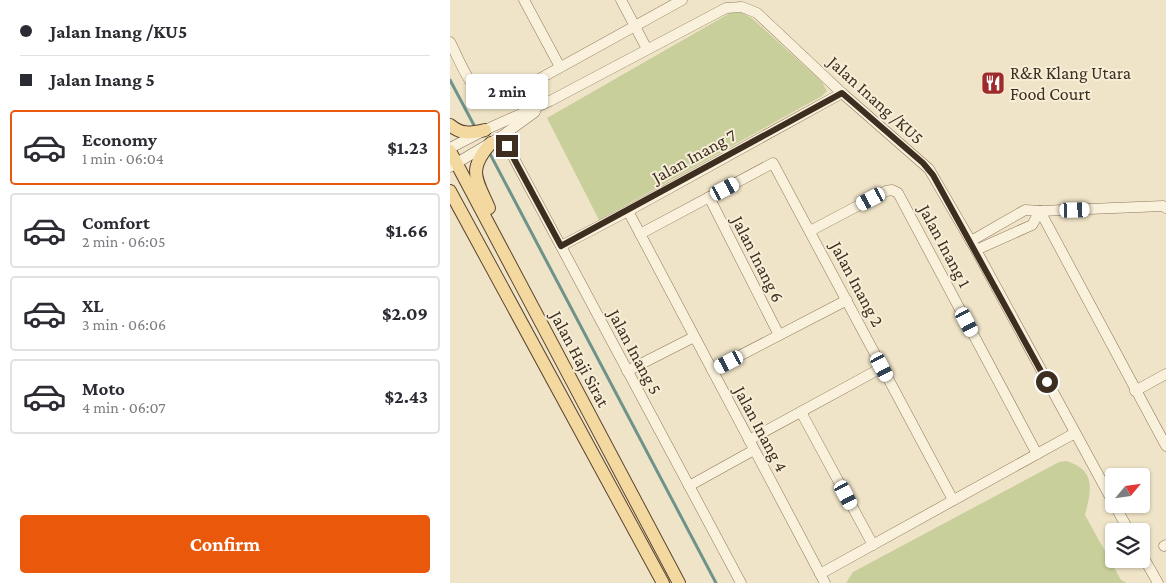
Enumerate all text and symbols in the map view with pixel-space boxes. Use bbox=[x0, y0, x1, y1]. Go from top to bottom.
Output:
text: Jalan Inang /KU5 bbox=[50, 21, 187, 42]
street label: Jalan Inang /KU5 bbox=[823, 51, 928, 148]
place label: R&R Klang Utara Food Court bbox=[1010, 63, 1131, 104]
text: Jalan Inang 5 bbox=[50, 69, 155, 90]
restaurant icon: R&R Klang Utara Food Court bbox=[980, 70, 1006, 96]
callout: 2 min bbox=[466, 74, 548, 108]
text: 2 min bbox=[488, 83, 526, 100]
icon: car bbox=[22, 125, 67, 170]
street label: Jalan Inang 7 bbox=[647, 125, 740, 188]
text: Economy bbox=[82, 129, 157, 150]
route end bbox=[496, 135, 518, 157]
text: $1.23 bbox=[387, 137, 428, 158]
text: 1 min · 06:04 bbox=[82, 150, 164, 167]
car bbox=[708, 175, 741, 203]
car bbox=[854, 185, 887, 213]
street label: Jalan Inang 1 bbox=[914, 199, 975, 291]
car bbox=[1059, 202, 1090, 218]
icon: car bbox=[22, 208, 67, 253]
street label: Jalan Inang 6 bbox=[727, 211, 788, 305]
text: Comfort bbox=[82, 212, 150, 233]
text: $1.66 bbox=[386, 220, 428, 241]
text: 2 min · 06:05 bbox=[82, 233, 166, 250]
street label: Jalan Inang 2 bbox=[825, 236, 888, 330]
icon: car bbox=[22, 291, 67, 336]
text: XL bbox=[82, 295, 104, 316]
text: $2.09 bbox=[382, 303, 428, 324]
street label: Jalan Inang 5 bbox=[603, 304, 666, 398]
car bbox=[953, 305, 980, 339]
street label: Jalan Haji Sirat bbox=[545, 306, 614, 412]
text: 3 min · 06:06 bbox=[82, 316, 166, 333]
car bbox=[712, 349, 745, 375]
car bbox=[868, 350, 895, 384]
route start bbox=[1036, 371, 1058, 393]
icon: car bbox=[22, 374, 67, 419]
text: Moto bbox=[82, 378, 125, 399]
street label: Jalan Inang 4 bbox=[729, 381, 792, 475]
text: $2.43 bbox=[384, 386, 428, 407]
text: 4 min · 06:07 bbox=[82, 399, 166, 416]
north arrow bbox=[1105, 468, 1150, 512]
map controls bbox=[1105, 468, 1150, 568]
car bbox=[832, 478, 859, 512]
button: Confirm bbox=[20, 515, 430, 573]
button: layers bbox=[1105, 523, 1150, 568]

